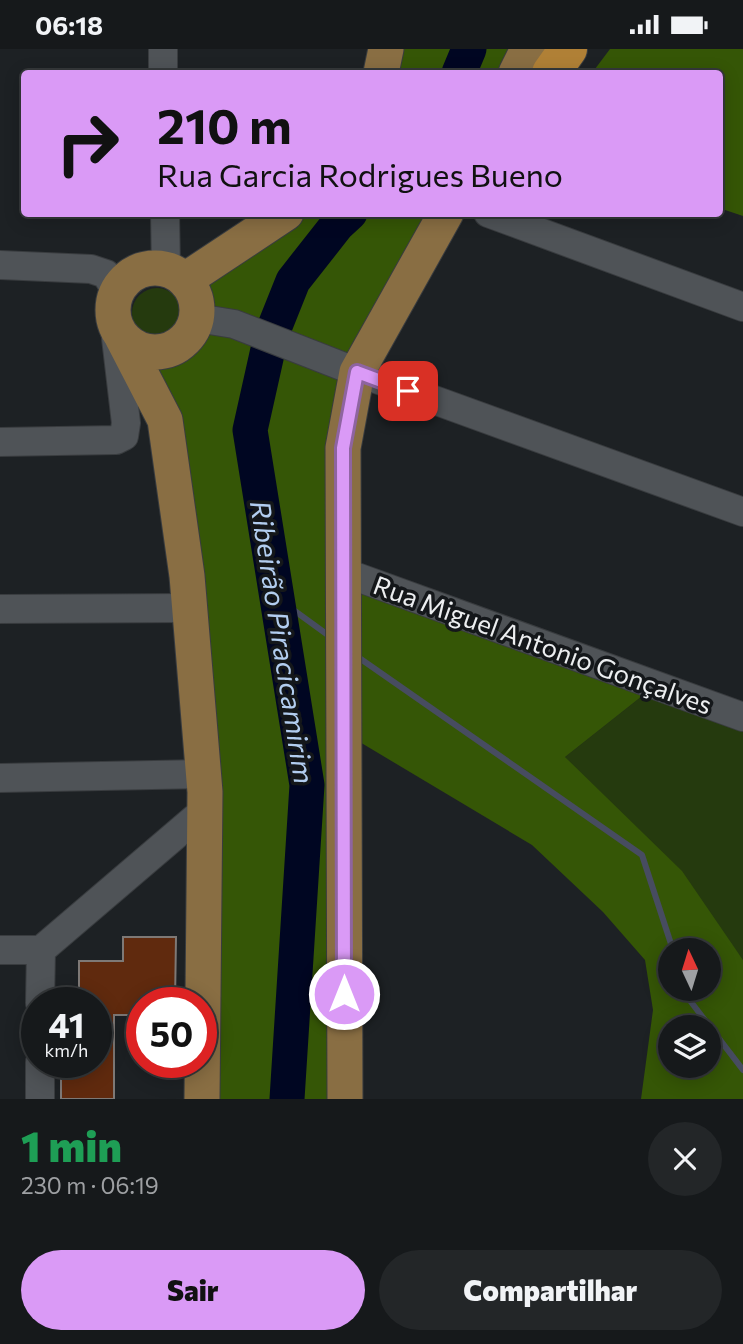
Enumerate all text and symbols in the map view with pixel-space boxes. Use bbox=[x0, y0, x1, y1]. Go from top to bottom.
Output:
text: 06:18 bbox=[35, 9, 103, 40]
text: 210 m bbox=[157, 94, 292, 154]
icon: right bbox=[42, 98, 133, 189]
text: Rua Garcia Rodrigues Bueno bbox=[157, 154, 563, 194]
pin bbox=[378, 361, 438, 421]
icon: arrive bbox=[389, 372, 427, 410]
water label: Ribeirão Piracicamirim bbox=[244, 498, 322, 786]
street label: Rua Miguel Antonio Gonçalves bbox=[370, 568, 716, 720]
north arrow bbox=[658, 938, 721, 1001]
map controls bbox=[658, 938, 721, 1078]
position arrow bbox=[307, 957, 381, 1031]
speed limit sign: 50 bbox=[126, 987, 217, 1078]
text: 41 bbox=[48, 1002, 85, 1045]
button: layers bbox=[658, 1015, 721, 1078]
text: km/h bbox=[45, 1039, 88, 1061]
text: 1 min bbox=[21, 1119, 122, 1171]
button: close bbox=[648, 1122, 722, 1196]
text: 230 m · 06:19 bbox=[21, 1171, 159, 1199]
button: Sair bbox=[21, 1250, 365, 1330]
button: Compartilhar bbox=[379, 1250, 722, 1330]

